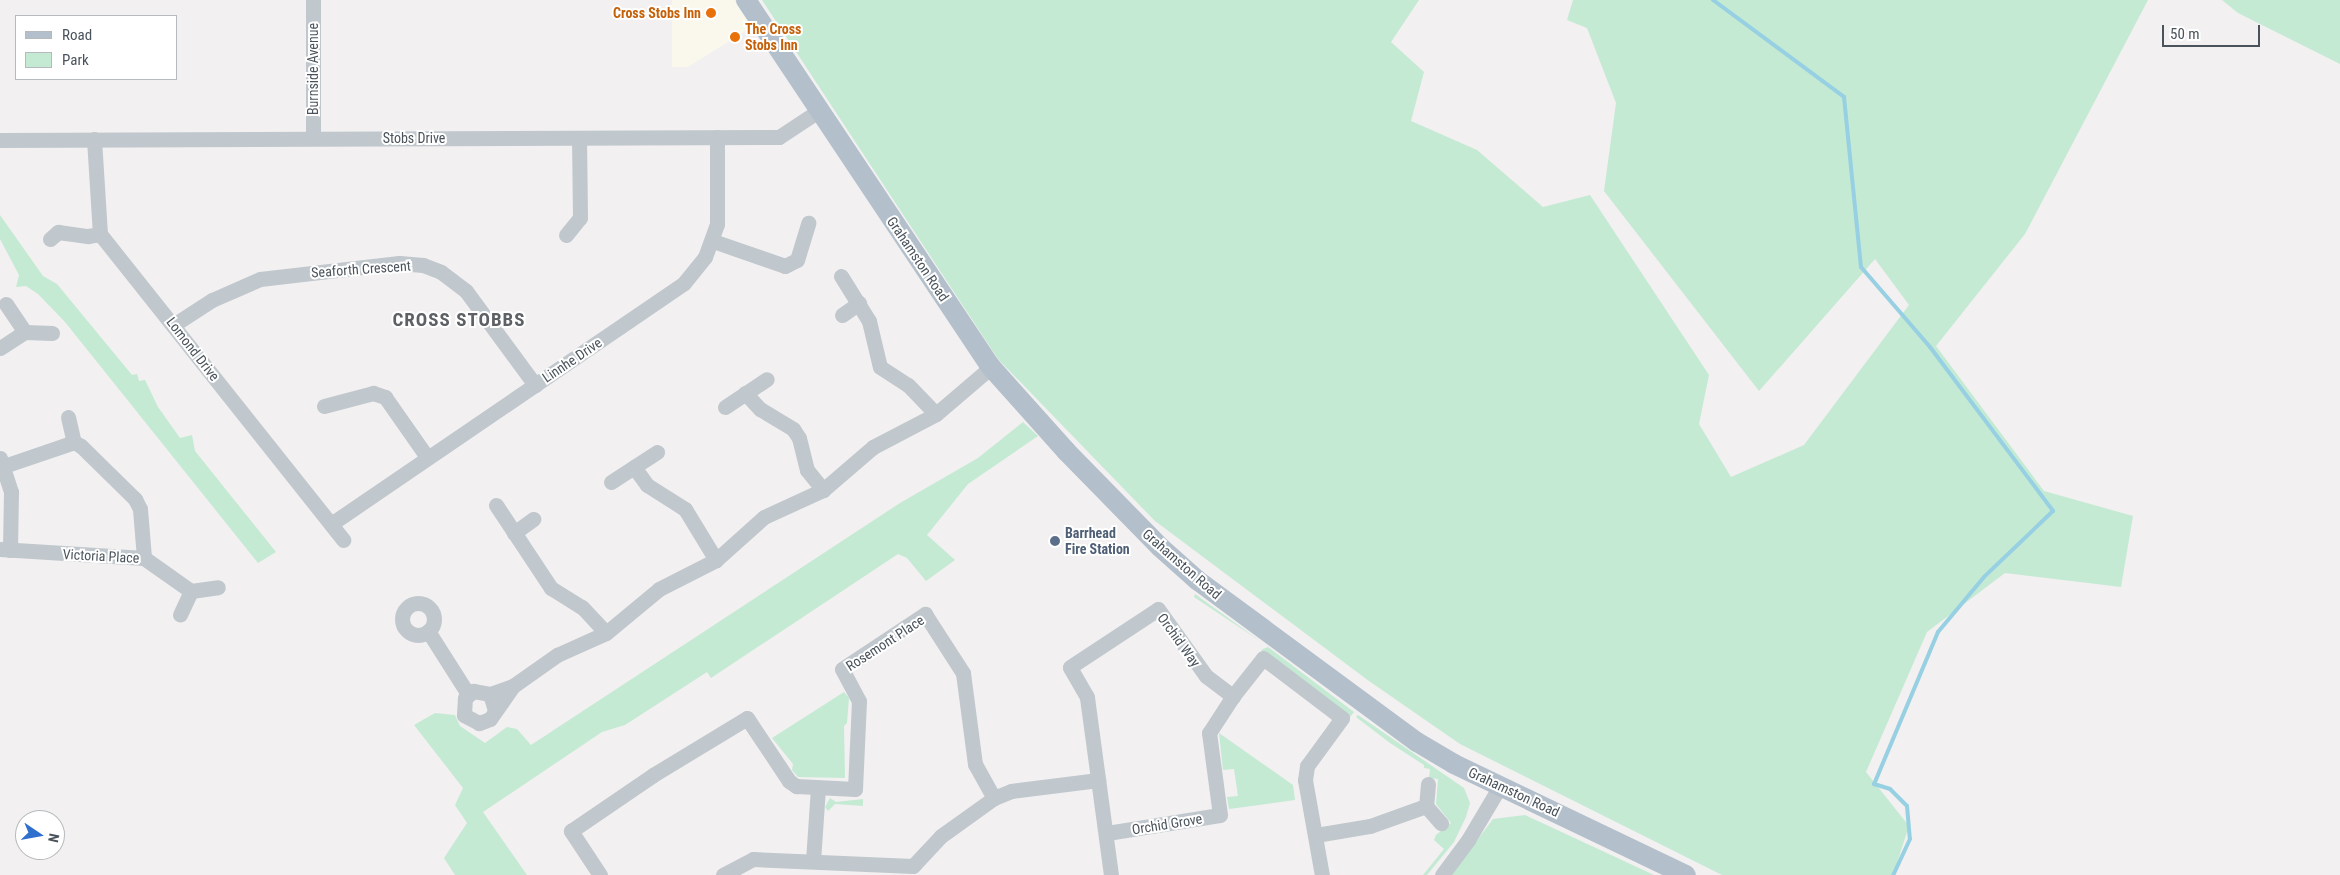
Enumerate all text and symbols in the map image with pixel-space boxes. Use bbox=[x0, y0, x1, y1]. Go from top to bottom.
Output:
place label: Cross Stobs Inn bbox=[613, 5, 701, 21]
marker: Cross Stobs Inn bbox=[705, 7, 717, 19]
legend bbox=[15, 15, 178, 80]
scale bar bbox=[2165, 15, 2262, 47]
place label: The Cross Stobs Inn bbox=[745, 21, 801, 54]
street label: Burnside Avenue bbox=[305, 23, 321, 115]
text: 50 m bbox=[2170, 25, 2200, 43]
text: Road bbox=[62, 26, 92, 44]
marker: The Cross Stobs Inn bbox=[729, 31, 741, 43]
text: Park bbox=[62, 51, 89, 69]
street label: Stobs Drive bbox=[383, 130, 445, 146]
street label: Grahamston Road bbox=[883, 213, 953, 305]
street label: Seaforth Crescent bbox=[311, 257, 411, 281]
district label: CROSS STOBBS bbox=[391, 309, 527, 331]
street label: Lomond Drive bbox=[163, 314, 223, 384]
street label: Linnhe Drive bbox=[539, 334, 605, 386]
place label: Barrhead Fire Station bbox=[1065, 525, 1130, 558]
street label: Grahamston Road bbox=[1139, 525, 1225, 603]
marker: Barrhead Fire Station bbox=[1049, 535, 1061, 547]
street label: Victoria Place bbox=[62, 546, 140, 566]
street label: Orchid Way bbox=[1154, 610, 1204, 670]
street label: Rosemont Place bbox=[843, 611, 927, 675]
street label: Grahamston Road bbox=[1466, 764, 1562, 820]
north arrow bbox=[15, 810, 65, 860]
street label: Orchid Grove bbox=[1131, 810, 1203, 838]
text: N bbox=[45, 832, 62, 844]

